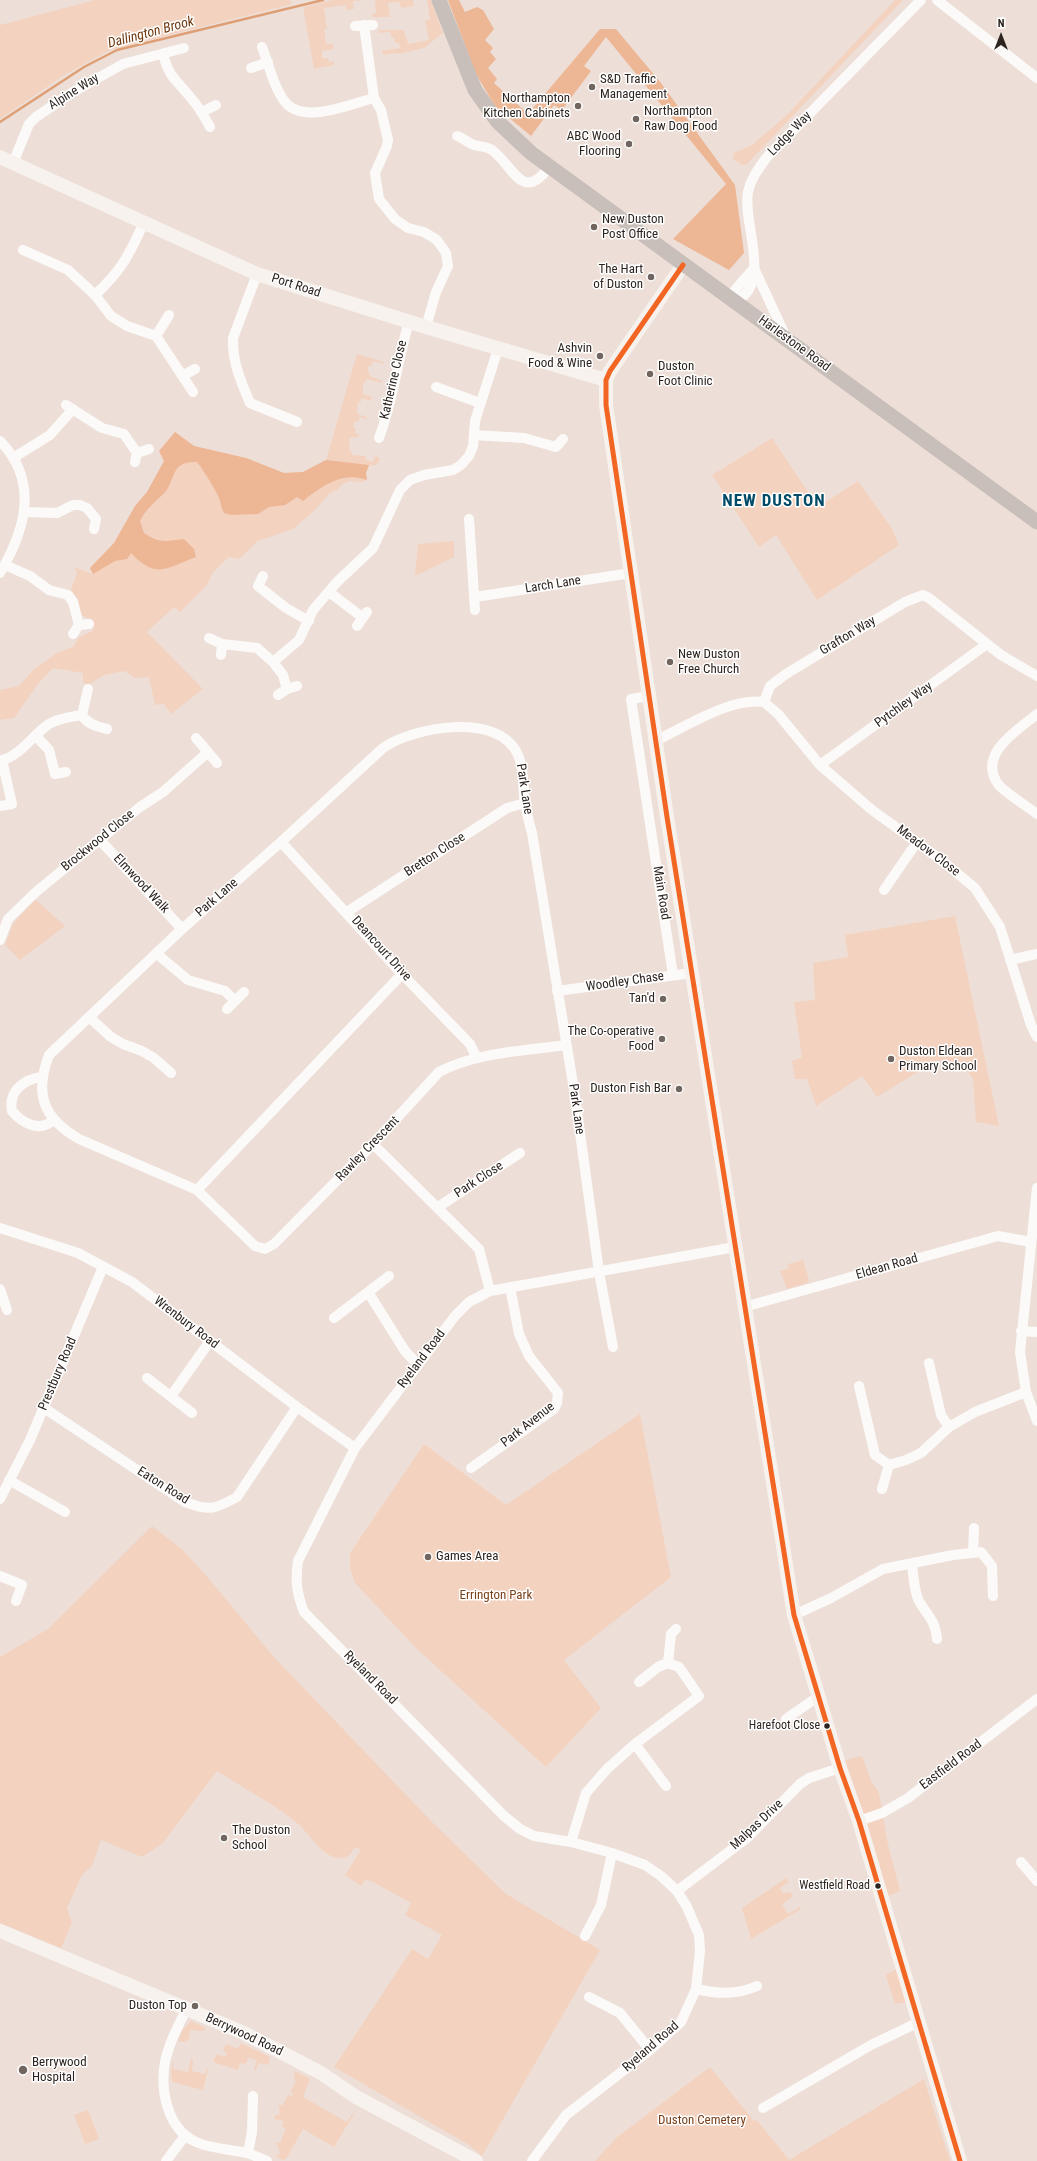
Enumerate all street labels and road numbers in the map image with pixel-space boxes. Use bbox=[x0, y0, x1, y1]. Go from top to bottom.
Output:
street label: Alpine Way bbox=[46, 70, 102, 114]
street label: Lodge Way bbox=[765, 108, 815, 160]
street label: Port Road bbox=[269, 271, 323, 301]
street label: Harlestone Road bbox=[755, 313, 833, 375]
street label: Katherine Close bbox=[377, 339, 411, 421]
street label: Larch Lane bbox=[524, 573, 582, 597]
street label: Grafton Way bbox=[817, 613, 879, 659]
street label: Pytchley Way bbox=[872, 679, 936, 731]
street label: Park Lane bbox=[512, 763, 536, 815]
street label: Brockwood Close bbox=[58, 807, 138, 875]
street label: Meadow Close bbox=[893, 822, 963, 880]
street label: Bretton Close bbox=[402, 830, 468, 880]
street label: Elmwood Walk bbox=[110, 851, 172, 917]
street label: Main Road bbox=[649, 865, 673, 921]
street label: Park Lane bbox=[193, 875, 241, 921]
street label: Deancourt Drive bbox=[348, 913, 414, 985]
street label: Woodley Chase bbox=[585, 969, 665, 995]
street label: Park Lane bbox=[565, 1083, 587, 1135]
street label: Rawley Crescent bbox=[333, 1113, 403, 1185]
street label: Park Close bbox=[452, 1158, 506, 1202]
street label: Eldean Road bbox=[854, 1251, 920, 1283]
street label: Wrenbury Road bbox=[150, 1294, 222, 1352]
street label: Ryeland Road bbox=[395, 1327, 449, 1391]
street label: Prestbury Road bbox=[36, 1335, 80, 1413]
street label: Park Avenue bbox=[498, 1399, 558, 1451]
street label: Eaton Road bbox=[134, 1464, 192, 1508]
street label: Ryeland Road bbox=[340, 1648, 400, 1708]
street label: Eastfield Road bbox=[917, 1737, 985, 1793]
street label: Malpas Drive bbox=[727, 1797, 787, 1853]
street label: Berrywood Road bbox=[203, 2010, 285, 2060]
street label: Ryeland Road bbox=[620, 2018, 682, 2076]

